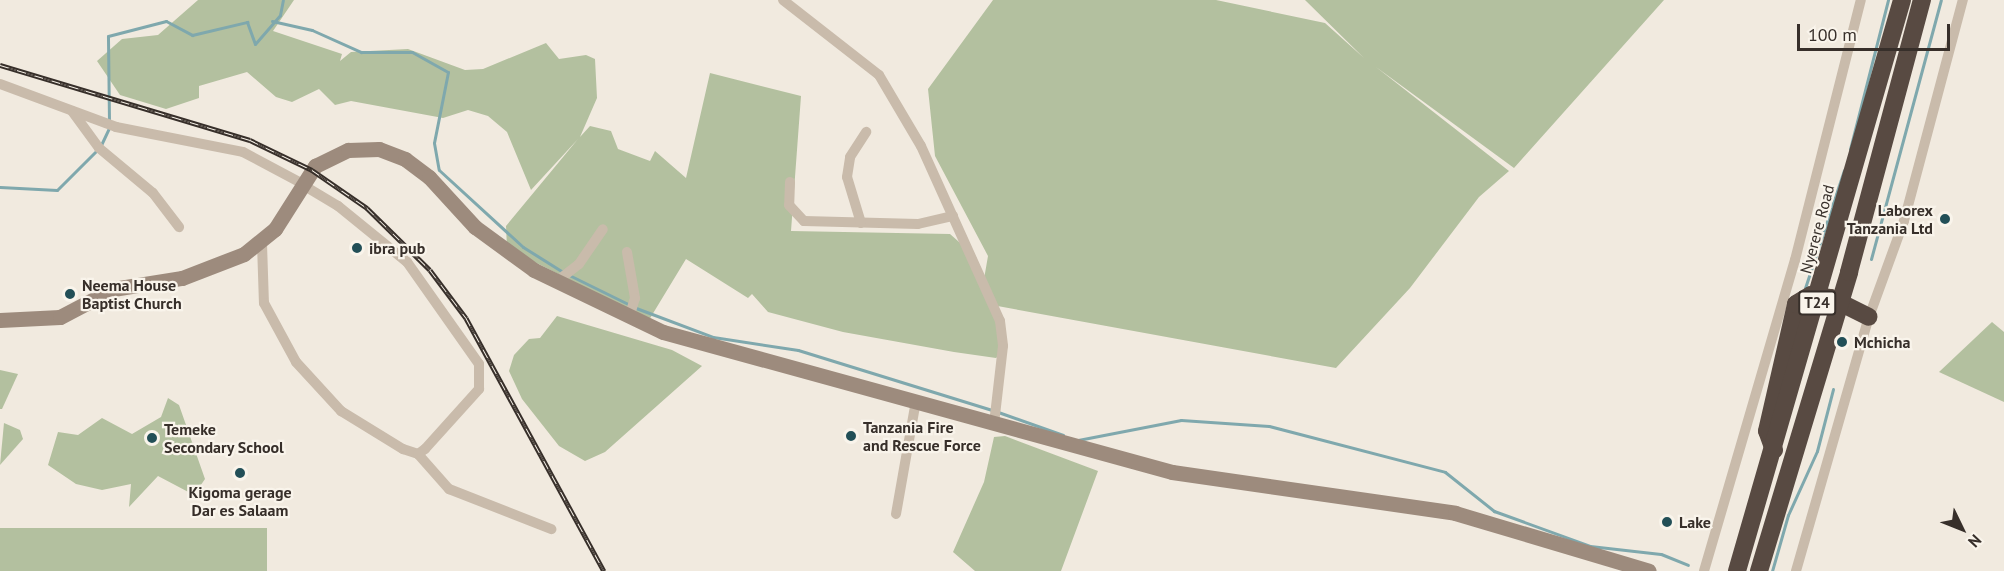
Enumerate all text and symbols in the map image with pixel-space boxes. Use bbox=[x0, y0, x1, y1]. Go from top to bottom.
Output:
scale bar bbox=[1800, 12, 1953, 50]
text: 100 m bbox=[1808, 23, 1857, 46]
street label: Nyerere Road bbox=[1796, 182, 1838, 276]
place label: Laborex Tanzania Ltd bbox=[1847, 200, 1933, 238]
marker: Laborex Tanzania Ltd bbox=[1938, 212, 1952, 226]
place label: ibra pub bbox=[369, 238, 425, 258]
marker: ibra pub bbox=[350, 241, 364, 255]
place label: Neema House Baptist Church bbox=[82, 275, 182, 313]
marker: Neema House Baptist Church bbox=[63, 287, 77, 301]
road number: T24 bbox=[1798, 291, 1836, 315]
place label: Mchicha bbox=[1854, 332, 1910, 352]
marker: Mchicha bbox=[1835, 335, 1849, 349]
place label: Tanzania Fire and Rescue Force bbox=[863, 417, 981, 455]
place label: Temeke Secondary School bbox=[164, 419, 284, 457]
marker: Tanzania Fire and Rescue Force bbox=[844, 429, 858, 443]
marker: Temeke Secondary School bbox=[145, 431, 159, 445]
marker: Kigoma gerage Dar es Salaam bbox=[233, 466, 247, 480]
place label: Kigoma gerage Dar es Salaam bbox=[188, 482, 292, 520]
north arrow bbox=[1932, 499, 1992, 559]
place label: Lake bbox=[1679, 512, 1711, 532]
marker: Lake bbox=[1660, 515, 1674, 529]
text: N bbox=[1964, 531, 1986, 552]

